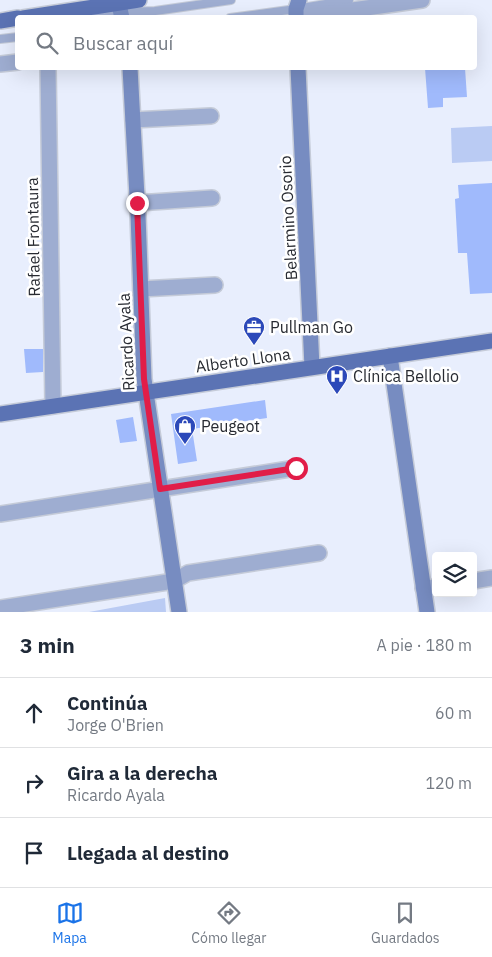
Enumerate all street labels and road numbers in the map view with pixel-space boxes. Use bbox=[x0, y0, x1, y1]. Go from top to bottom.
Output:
street label: Belarmino Osorio bbox=[275, 155, 301, 281]
street label: Rafael Frontaura bbox=[22, 177, 44, 297]
street label: Ricardo Ayala bbox=[113, 292, 139, 391]
street label: Alberto Llona bbox=[194, 343, 292, 377]

